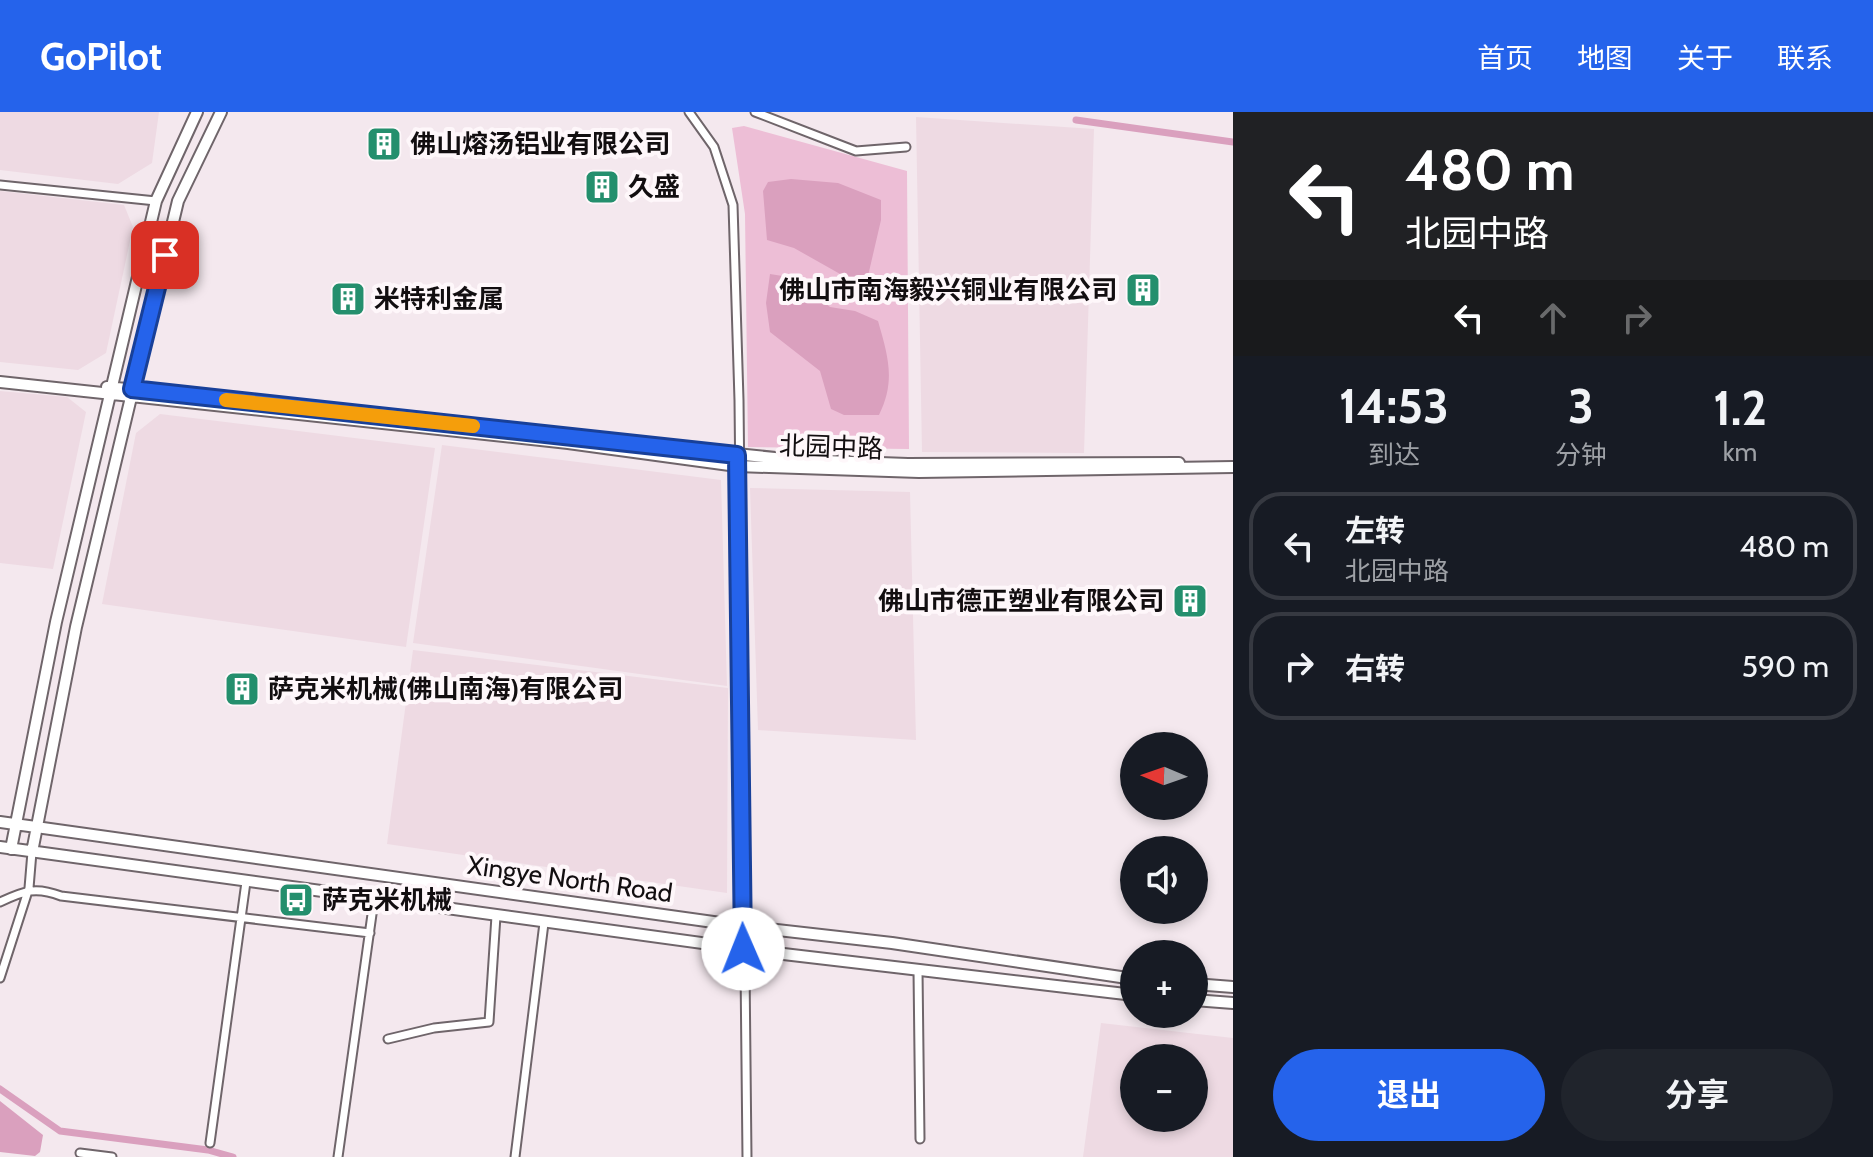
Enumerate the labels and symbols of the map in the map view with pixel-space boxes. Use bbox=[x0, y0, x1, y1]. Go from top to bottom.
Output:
building icon: 佛山熔汤铝业有限公司 bbox=[365, 125, 403, 163]
place label: 佛山熔汤铝业有限公司 bbox=[410, 128, 670, 160]
building icon: 久盛 bbox=[583, 168, 621, 206]
place label: 久盛 bbox=[628, 171, 680, 203]
pin bbox=[131, 221, 199, 289]
building icon: 佛山市南海毅兴铜业有限公司 bbox=[1124, 271, 1162, 309]
place label: 佛山市南海毅兴铜业有限公司 bbox=[779, 274, 1117, 306]
building icon: 米特利金属 bbox=[329, 280, 367, 318]
place label: 米特利金属 bbox=[374, 283, 504, 315]
street label: 北园中路 bbox=[778, 429, 884, 465]
building icon: 佛山市德正塑业有限公司 bbox=[1171, 582, 1209, 620]
place label: 佛山市德正塑业有限公司 bbox=[878, 585, 1164, 617]
building icon: 萨克米机械(佛山南海)有限公司 bbox=[223, 670, 261, 708]
place label: 萨克米机械(佛山南海)有限公司 bbox=[268, 673, 623, 705]
north arrow bbox=[1120, 732, 1208, 820]
street label: Xingye North Road bbox=[465, 849, 675, 909]
bus stop icon: 萨克米机械 bbox=[277, 881, 315, 919]
place label: 萨克米机械 bbox=[322, 884, 452, 916]
position arrow bbox=[701, 907, 785, 991]

